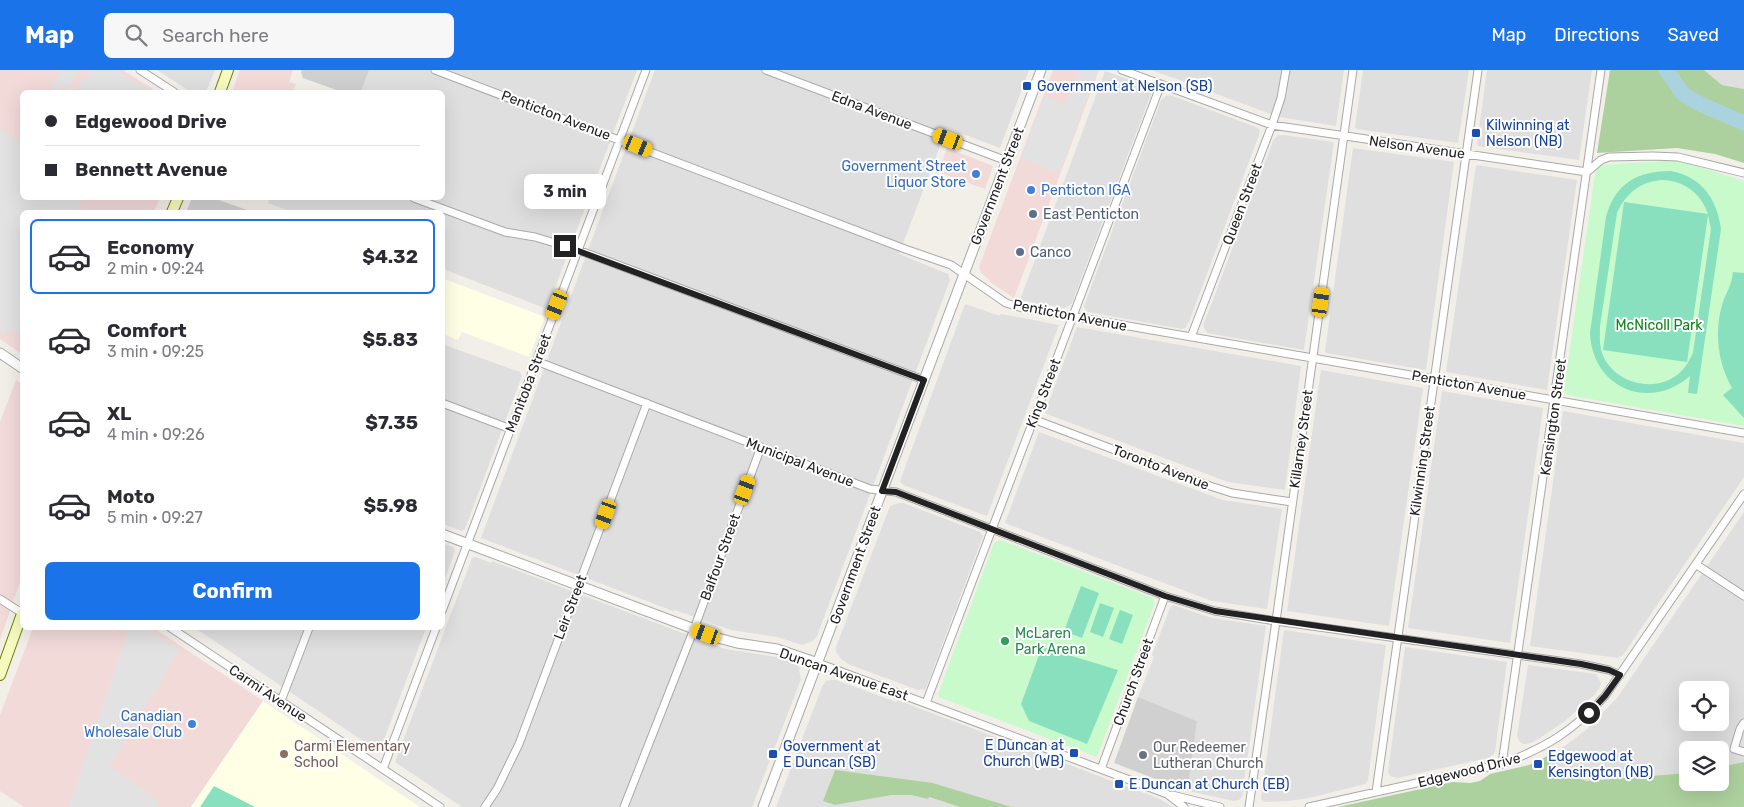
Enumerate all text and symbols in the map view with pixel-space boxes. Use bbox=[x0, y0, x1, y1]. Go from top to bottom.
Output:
search box bbox=[104, 13, 454, 58]
text: Map bbox=[25, 21, 74, 49]
icon: search bbox=[122, 21, 150, 49]
text: Search here bbox=[162, 24, 269, 47]
text: Map bbox=[1491, 24, 1526, 46]
text: Directions bbox=[1554, 24, 1640, 46]
text: Saved bbox=[1668, 24, 1719, 46]
place label: Government at Nelson (SB) bbox=[1037, 78, 1213, 95]
marker: Government at Nelson (SB) bbox=[1021, 80, 1033, 92]
street label: Penticton Avenue bbox=[499, 87, 613, 144]
street label: Edna Avenue bbox=[829, 87, 915, 134]
text: Edgewood Drive bbox=[75, 110, 227, 133]
place label: Kilwinning at Nelson (NB) bbox=[1486, 117, 1570, 150]
street label: Government Street bbox=[967, 125, 1028, 247]
car bbox=[931, 127, 964, 151]
marker: Kilwinning at Nelson (NB) bbox=[1470, 127, 1482, 139]
street label: Nelson Avenue bbox=[1368, 132, 1466, 163]
car bbox=[621, 133, 654, 159]
text: Bennett Avenue bbox=[75, 158, 227, 181]
place label: Government Street Liquor Store bbox=[842, 158, 967, 191]
street label: Queen Street bbox=[1219, 161, 1266, 247]
marker: Government Street Liquor Store bbox=[970, 168, 982, 180]
callout: 3 min bbox=[524, 174, 606, 208]
text: 3 min bbox=[543, 182, 587, 201]
place label: Penticton IGA bbox=[1041, 182, 1131, 199]
marker: Penticton IGA bbox=[1025, 184, 1037, 196]
place label: East Penticton bbox=[1043, 206, 1139, 223]
marker: East Penticton bbox=[1027, 208, 1039, 220]
icon: car bbox=[47, 234, 92, 279]
route end bbox=[554, 235, 576, 257]
text: Economy bbox=[107, 236, 194, 259]
place label: Canco bbox=[1030, 244, 1071, 261]
text: $4.32 bbox=[362, 245, 418, 268]
marker: Canco bbox=[1014, 246, 1026, 258]
text: 2 min · 09:24 bbox=[107, 259, 204, 278]
car bbox=[1311, 286, 1330, 318]
car bbox=[544, 288, 569, 322]
street label: Penticton Avenue bbox=[1011, 296, 1129, 335]
icon: car bbox=[47, 317, 92, 362]
park label: McNicoll Park bbox=[1615, 317, 1703, 334]
text: Comfort bbox=[107, 319, 187, 342]
text: $5.83 bbox=[362, 328, 418, 351]
street label: Manitoba Street bbox=[502, 331, 555, 435]
text: 3 min · 09:25 bbox=[107, 342, 204, 361]
street label: King Street bbox=[1023, 356, 1065, 430]
street label: Kensington Street bbox=[1537, 357, 1570, 476]
street label: Penticton Avenue bbox=[1410, 367, 1528, 404]
street label: Killarney Street bbox=[1286, 388, 1317, 489]
icon: car bbox=[47, 400, 92, 445]
text: XL bbox=[107, 402, 131, 425]
street label: Kilwinning Street bbox=[1406, 404, 1439, 517]
text: $7.35 bbox=[365, 411, 418, 434]
text: 4 min · 09:26 bbox=[107, 425, 205, 444]
street label: Municipal Avenue bbox=[744, 434, 856, 491]
street label: Toronto Avenue bbox=[1110, 441, 1212, 494]
car bbox=[732, 473, 757, 507]
icon: car bbox=[47, 483, 92, 528]
text: Moto bbox=[107, 485, 155, 508]
text: $5.98 bbox=[363, 494, 418, 517]
car bbox=[593, 497, 618, 531]
street label: Government Street bbox=[826, 503, 885, 627]
text: 5 min · 09:27 bbox=[107, 508, 203, 527]
street label: Balfour Street bbox=[697, 511, 744, 603]
button: Confirm bbox=[45, 562, 420, 620]
street label: Leir Street bbox=[550, 572, 591, 642]
car bbox=[689, 622, 722, 646]
place label: McLaren Park Arena bbox=[1015, 625, 1086, 658]
marker: McLaren Park Arena bbox=[999, 635, 1011, 647]
street label: Church Street bbox=[1110, 636, 1157, 728]
street label: Duncan Avenue East bbox=[777, 644, 911, 705]
street label: Carmi Avenue bbox=[226, 661, 310, 726]
map controls bbox=[1679, 681, 1729, 791]
button: locate bbox=[1679, 681, 1729, 731]
route start bbox=[1578, 702, 1600, 724]
place label: Canadian Wholesale Club bbox=[84, 708, 182, 741]
marker: Canadian Wholesale Club bbox=[186, 718, 198, 730]
place label: E Duncan at Church (WB) bbox=[983, 737, 1065, 770]
place label: Carmi Elementary School bbox=[294, 738, 411, 771]
place label: Government at E Duncan (SB) bbox=[783, 738, 881, 771]
place label: Our Redeemer Lutheran Church bbox=[1153, 739, 1264, 772]
button: layers bbox=[1679, 741, 1729, 791]
marker: E Duncan at Church (WB) bbox=[1068, 747, 1080, 759]
marker: Carmi Elementary School bbox=[278, 748, 290, 760]
marker: Government at E Duncan (SB) bbox=[767, 748, 779, 760]
place label: Edgewood at Kensington (NB) bbox=[1548, 748, 1653, 781]
marker: Our Redeemer Lutheran Church bbox=[1137, 749, 1149, 761]
street label: Edgewood Drive bbox=[1416, 749, 1522, 791]
marker: Edgewood at Kensington (NB) bbox=[1532, 758, 1544, 770]
place label: E Duncan at Church (EB) bbox=[1129, 776, 1290, 793]
marker: E Duncan at Church (EB) bbox=[1113, 778, 1125, 790]

